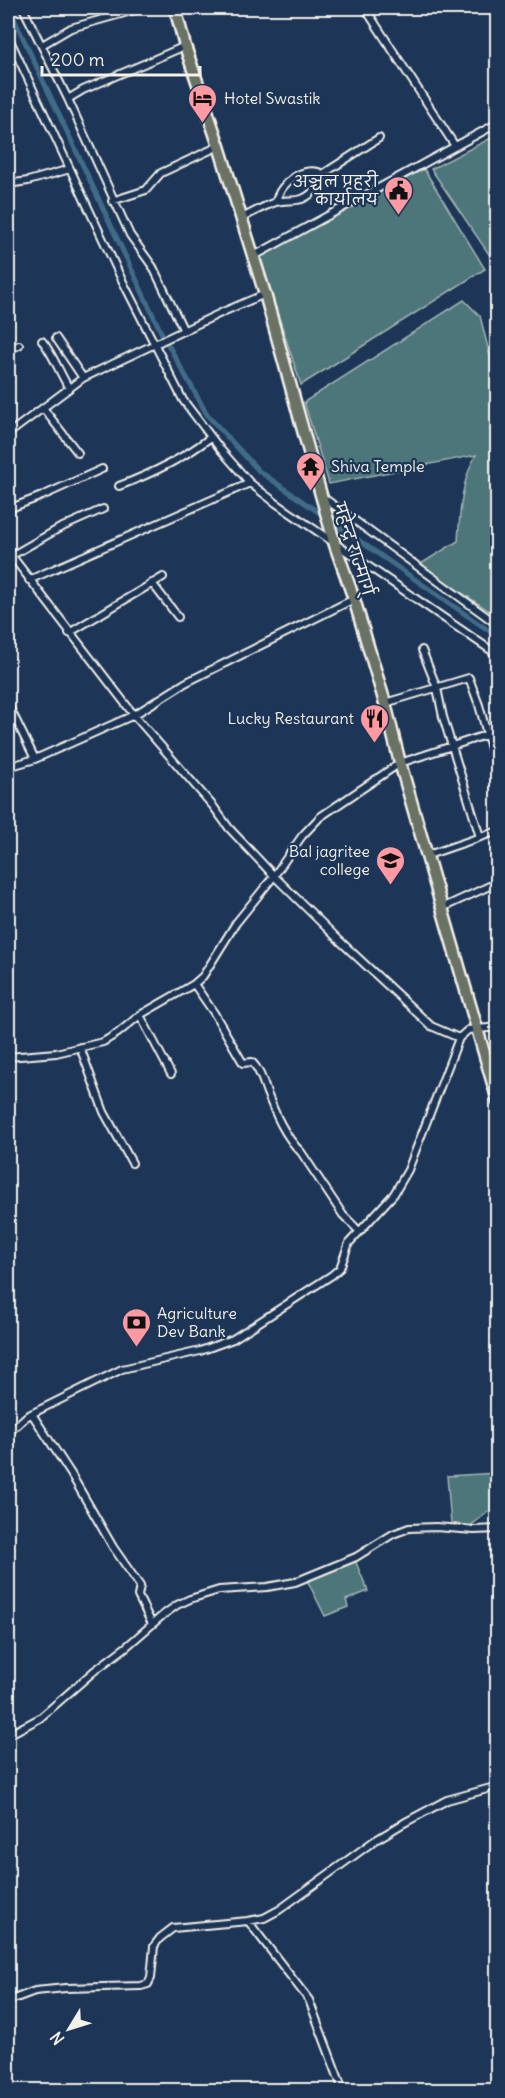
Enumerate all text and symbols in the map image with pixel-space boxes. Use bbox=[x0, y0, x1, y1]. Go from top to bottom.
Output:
scale bar bbox=[42, 39, 200, 77]
text: 200 m bbox=[51, 48, 105, 71]
hotel icon: Hotel Swastik bbox=[187, 82, 219, 124]
place label: Hotel Swastik bbox=[224, 88, 320, 108]
place label: अञ्चल प्रहरी कार्यालय bbox=[293, 170, 379, 209]
public building icon: अञ्चल प्रहरी कार्यालय bbox=[383, 174, 415, 216]
temple icon: Shiva Temple bbox=[294, 450, 326, 492]
place label: Shiva Temple bbox=[331, 456, 425, 476]
street label: महेन्द्र राज्मार्ग् bbox=[327, 498, 382, 600]
restaurant icon: Lucky Restaurant bbox=[359, 702, 391, 744]
place label: Lucky Restaurant bbox=[227, 708, 355, 728]
place label: Bal jagritee college bbox=[289, 841, 370, 879]
school or university icon: Bal jagritee college bbox=[375, 844, 407, 886]
place label: Agriculture Dev Bank bbox=[157, 1303, 237, 1341]
bank icon: Agriculture Dev Bank bbox=[120, 1306, 152, 1348]
north arrow bbox=[39, 1999, 99, 2059]
text: N bbox=[46, 2028, 68, 2049]

